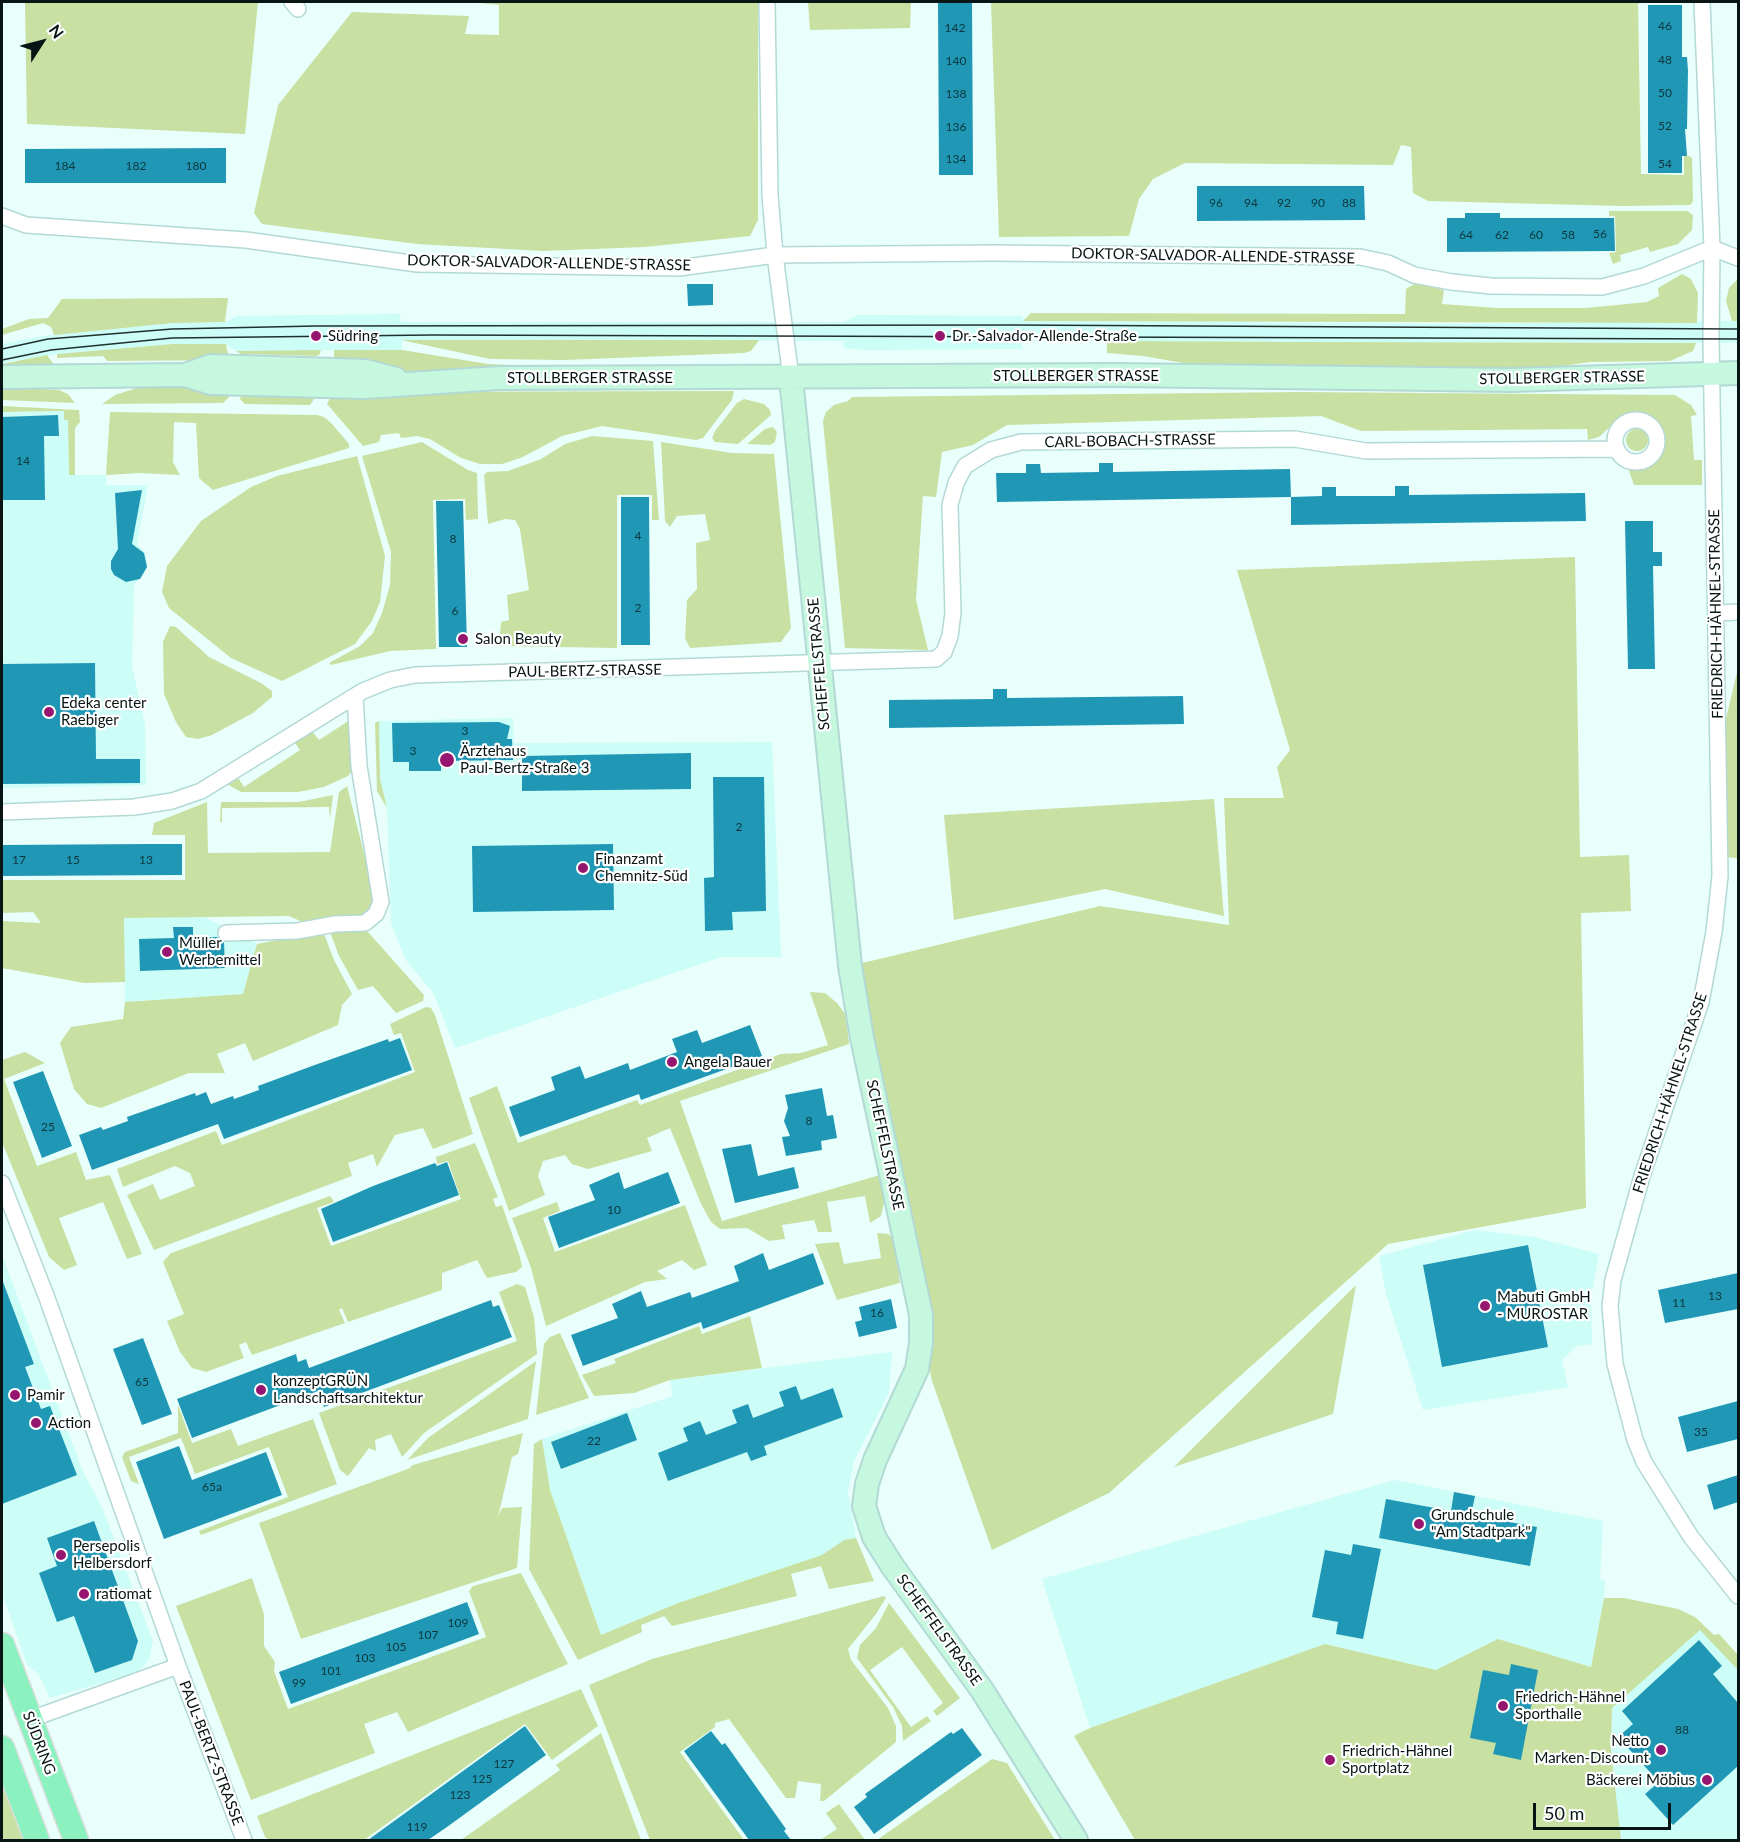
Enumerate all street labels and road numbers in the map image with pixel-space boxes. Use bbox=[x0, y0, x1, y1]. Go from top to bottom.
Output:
street label: DOKTOR-SALVADOR-ALLENDE-STRASSE bbox=[1071, 245, 1355, 267]
street label: DOKTOR-SALVADOR-ALLENDE-STRASSE bbox=[407, 252, 691, 274]
street label: STOLLBERGER STRASSE bbox=[993, 367, 1159, 385]
street label: STOLLBERGER STRASSE bbox=[1479, 368, 1645, 388]
street label: STOLLBERGER STRASSE bbox=[507, 369, 673, 387]
street label: CARL-BOBACH-STRASSE bbox=[1044, 431, 1216, 451]
street label: FRIEDRICH-HÄHNEL-STRASSE bbox=[1705, 509, 1727, 719]
street label: SCHEFFELSTRASSE bbox=[804, 597, 834, 731]
street label: PAUL-BERTZ-STRASSE bbox=[508, 661, 662, 681]
street label: FRIEDRICH-HÄHNEL-STRASSE bbox=[1629, 991, 1711, 1195]
street label: SCHEFFELSTRASSE bbox=[862, 1078, 908, 1212]
street label: SCHEFFELSTRASSE bbox=[893, 1571, 985, 1689]
street label: PAUL-BERTZ-STRASSE bbox=[175, 1678, 247, 1828]
street label: SÜDRING bbox=[19, 1709, 59, 1777]

